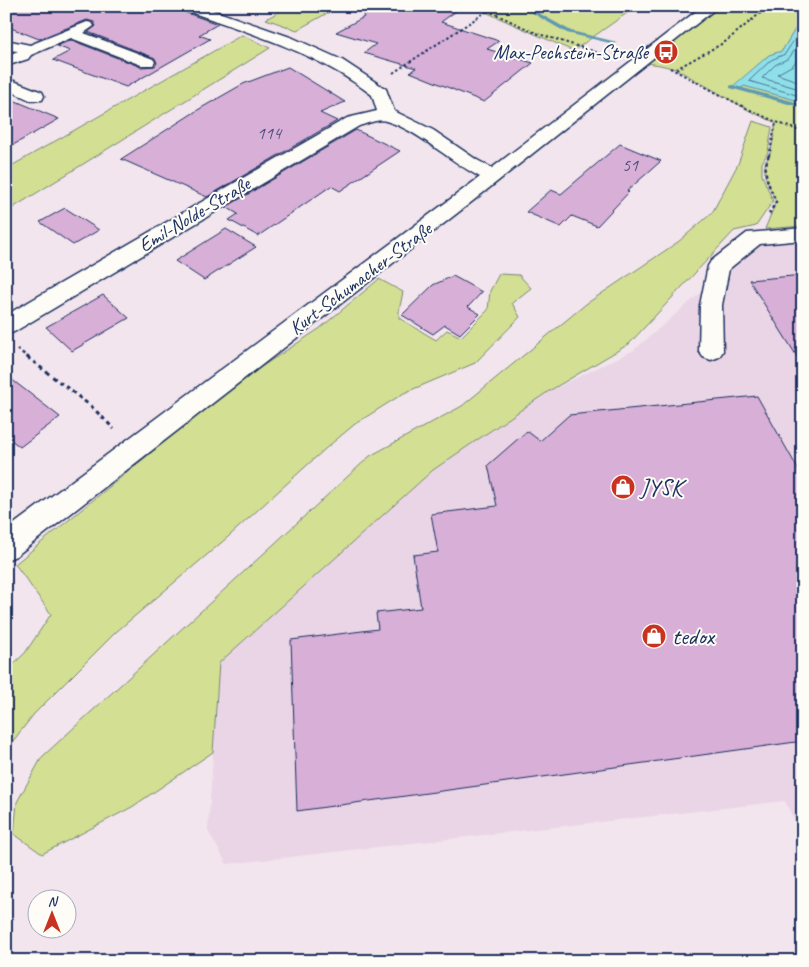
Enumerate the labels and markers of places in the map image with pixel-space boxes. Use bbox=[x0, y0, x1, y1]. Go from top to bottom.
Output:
bus stop icon: Max-Pechstein-Straße bbox=[653, 39, 679, 65]
place label: Max-Pechstein-Straße bbox=[494, 40, 649, 65]
place label: JYSK bbox=[639, 472, 688, 502]
shop icon: JYSK bbox=[610, 474, 636, 500]
place label: tedox bbox=[672, 621, 716, 651]
shop icon: tedox bbox=[641, 623, 667, 649]

